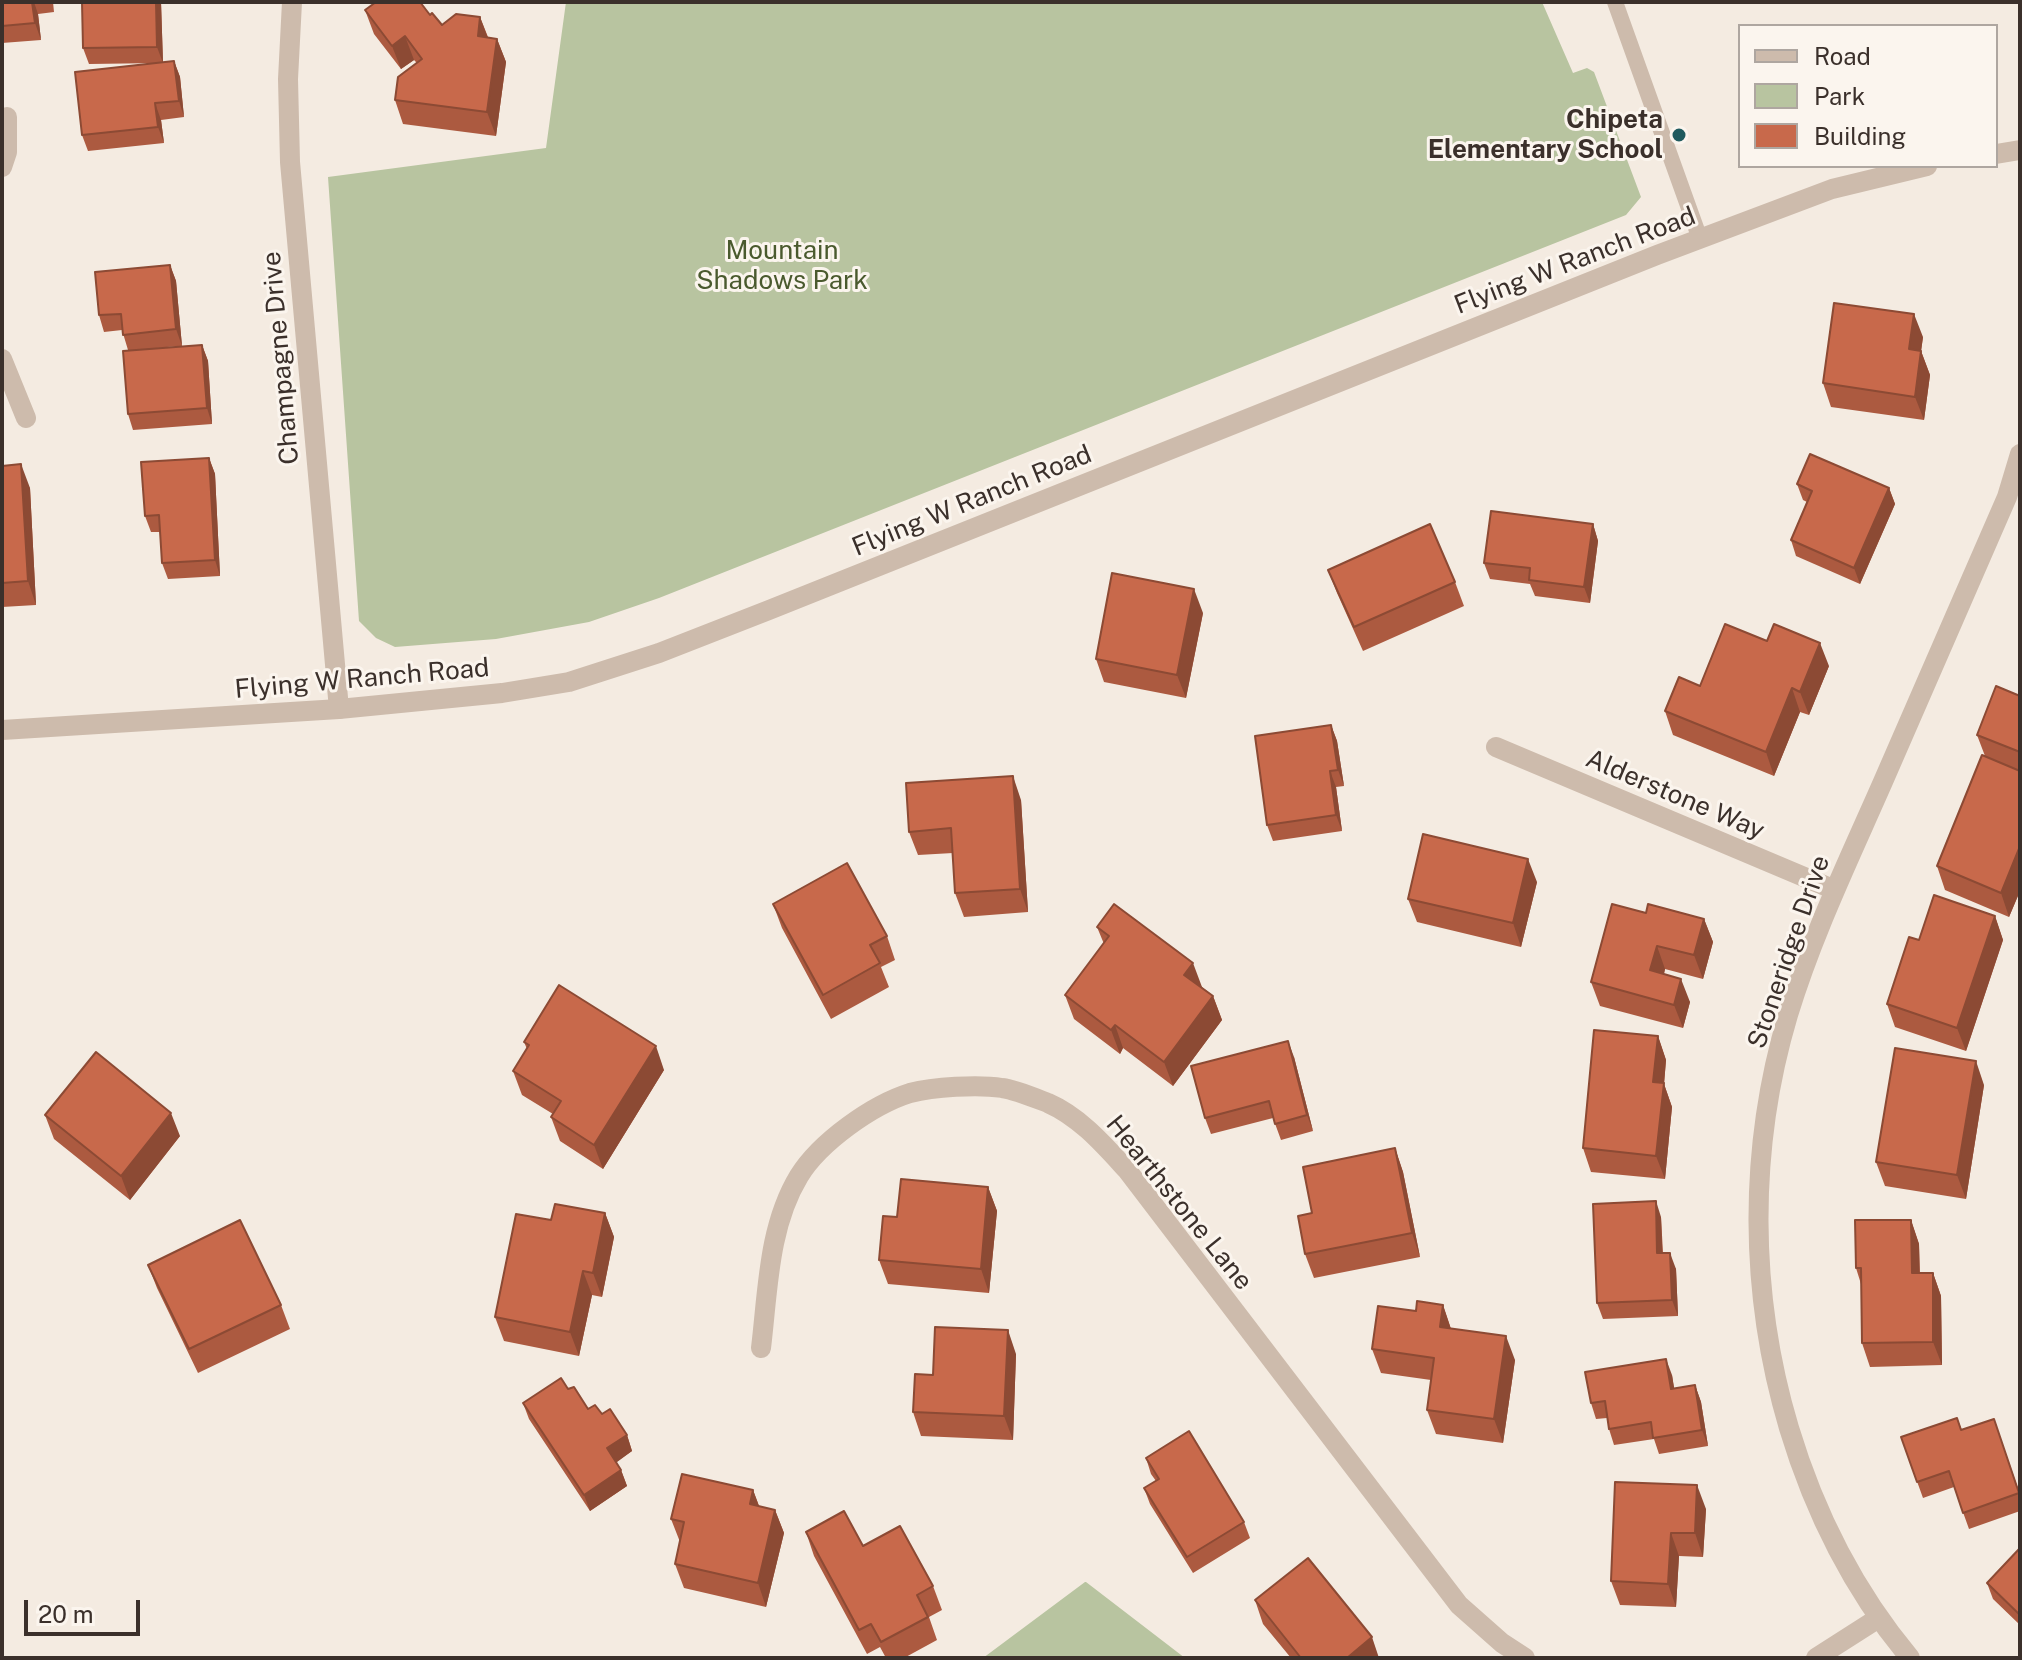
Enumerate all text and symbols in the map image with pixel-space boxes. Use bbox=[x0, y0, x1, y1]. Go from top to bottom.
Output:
legend bbox=[1738, 24, 1998, 168]
text: Road bbox=[1814, 42, 1871, 70]
text: Park bbox=[1814, 82, 1865, 110]
place label: Chipeta Elementary School bbox=[1428, 104, 1663, 166]
text: Building bbox=[1814, 122, 1906, 150]
marker: Chipeta Elementary School bbox=[1670, 126, 1688, 144]
street label: Flying W Ranch Road bbox=[1450, 201, 1700, 321]
park label: Mountain Shadows Park bbox=[696, 235, 868, 296]
street label: Champagne Drive bbox=[256, 250, 306, 466]
street label: Flying W Ranch Road bbox=[848, 439, 1096, 563]
street label: Flying W Ranch Road bbox=[233, 652, 491, 706]
street label: Alderstone Way bbox=[1581, 743, 1769, 847]
street label: Stoneridge Drive bbox=[1741, 851, 1837, 1053]
street label: Hearthstone Lane bbox=[1099, 1109, 1259, 1297]
scale bar bbox=[28, 1584, 144, 1634]
text: 20 m bbox=[38, 1600, 94, 1628]

